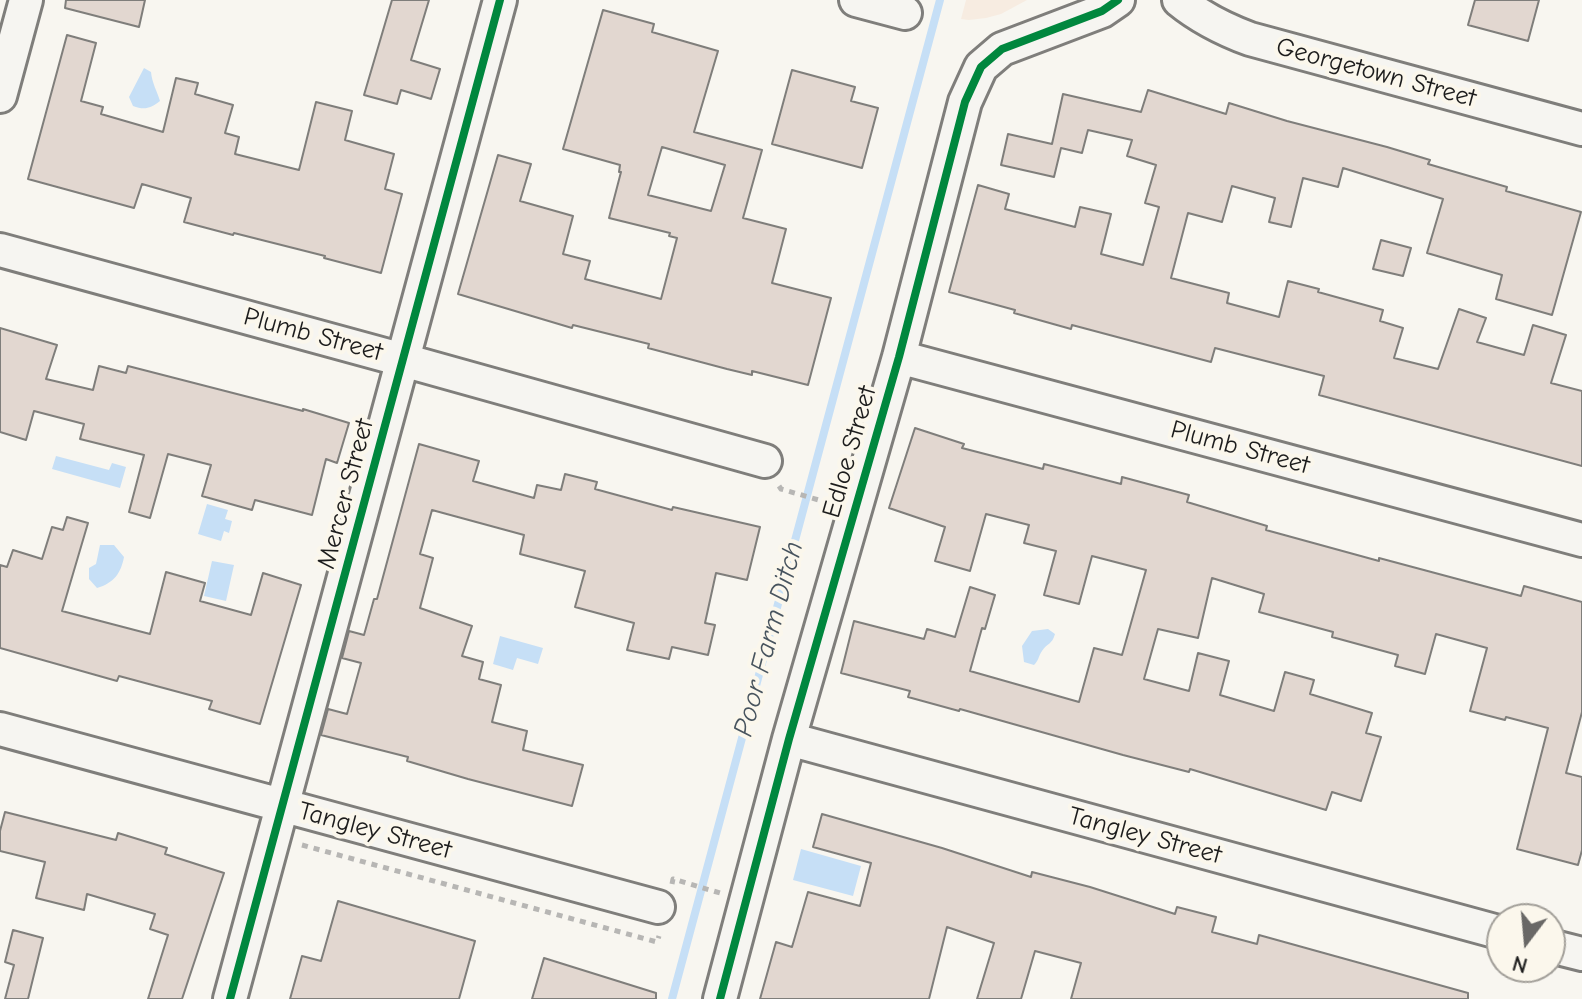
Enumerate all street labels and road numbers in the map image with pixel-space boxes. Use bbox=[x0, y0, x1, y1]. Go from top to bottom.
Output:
street label: Georgetown Street bbox=[1273, 31, 1479, 115]
street label: Plumb Street bbox=[240, 301, 386, 369]
street label: Edloe Street bbox=[816, 382, 884, 522]
street label: Plumb Street bbox=[1167, 414, 1313, 482]
street label: Mercer Street bbox=[311, 416, 381, 572]
street label: Tangley Street bbox=[295, 796, 455, 866]
street label: Tangley Street bbox=[1065, 801, 1225, 871]

